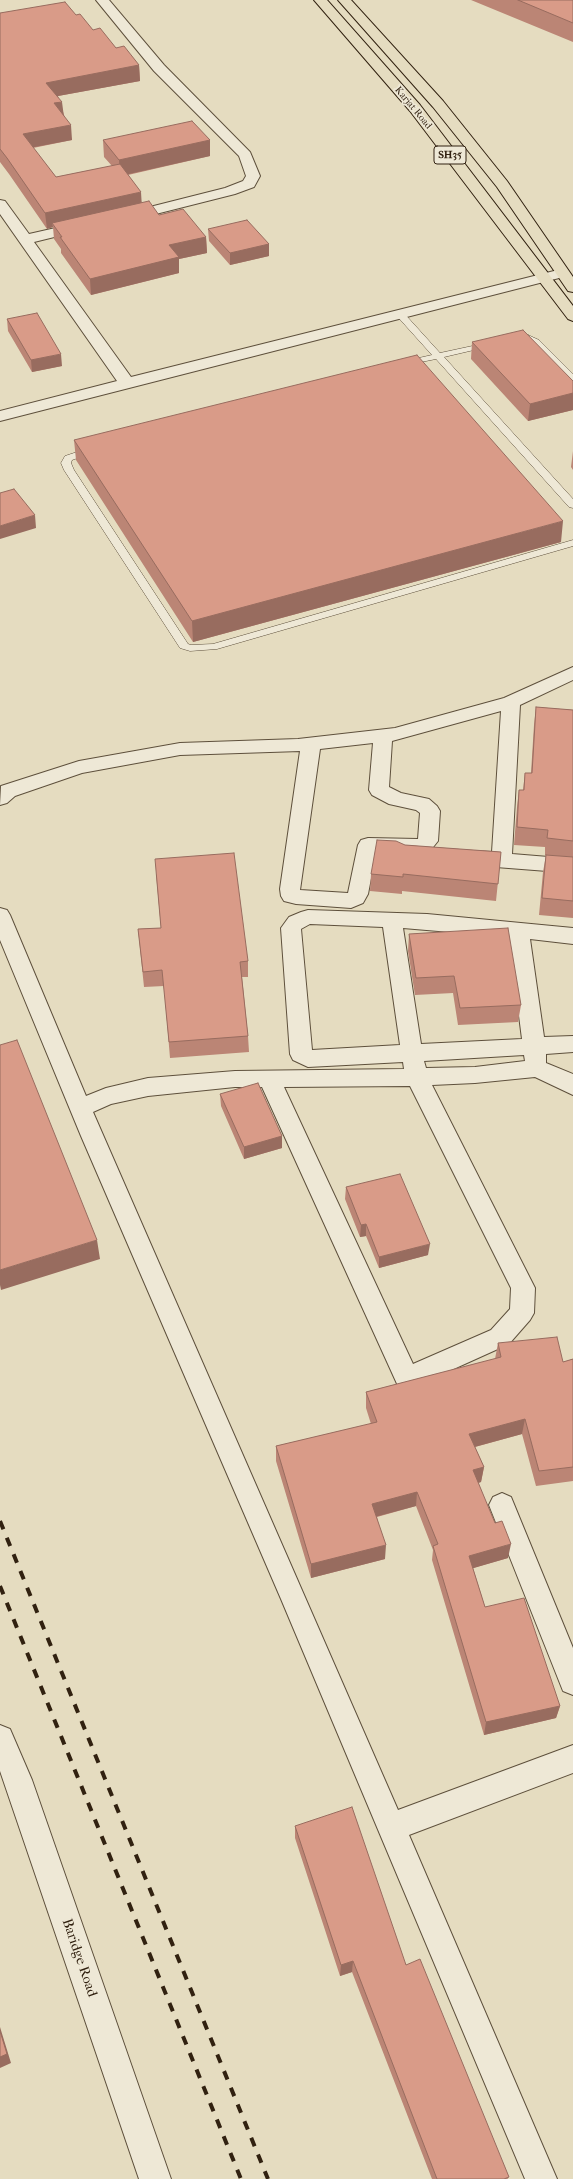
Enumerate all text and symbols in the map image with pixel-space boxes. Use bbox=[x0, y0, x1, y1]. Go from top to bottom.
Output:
street label: Karjat Road bbox=[392, 84, 434, 132]
road number: SH35 bbox=[434, 146, 466, 164]
street label: Baridge Road bbox=[58, 1917, 100, 1999]

